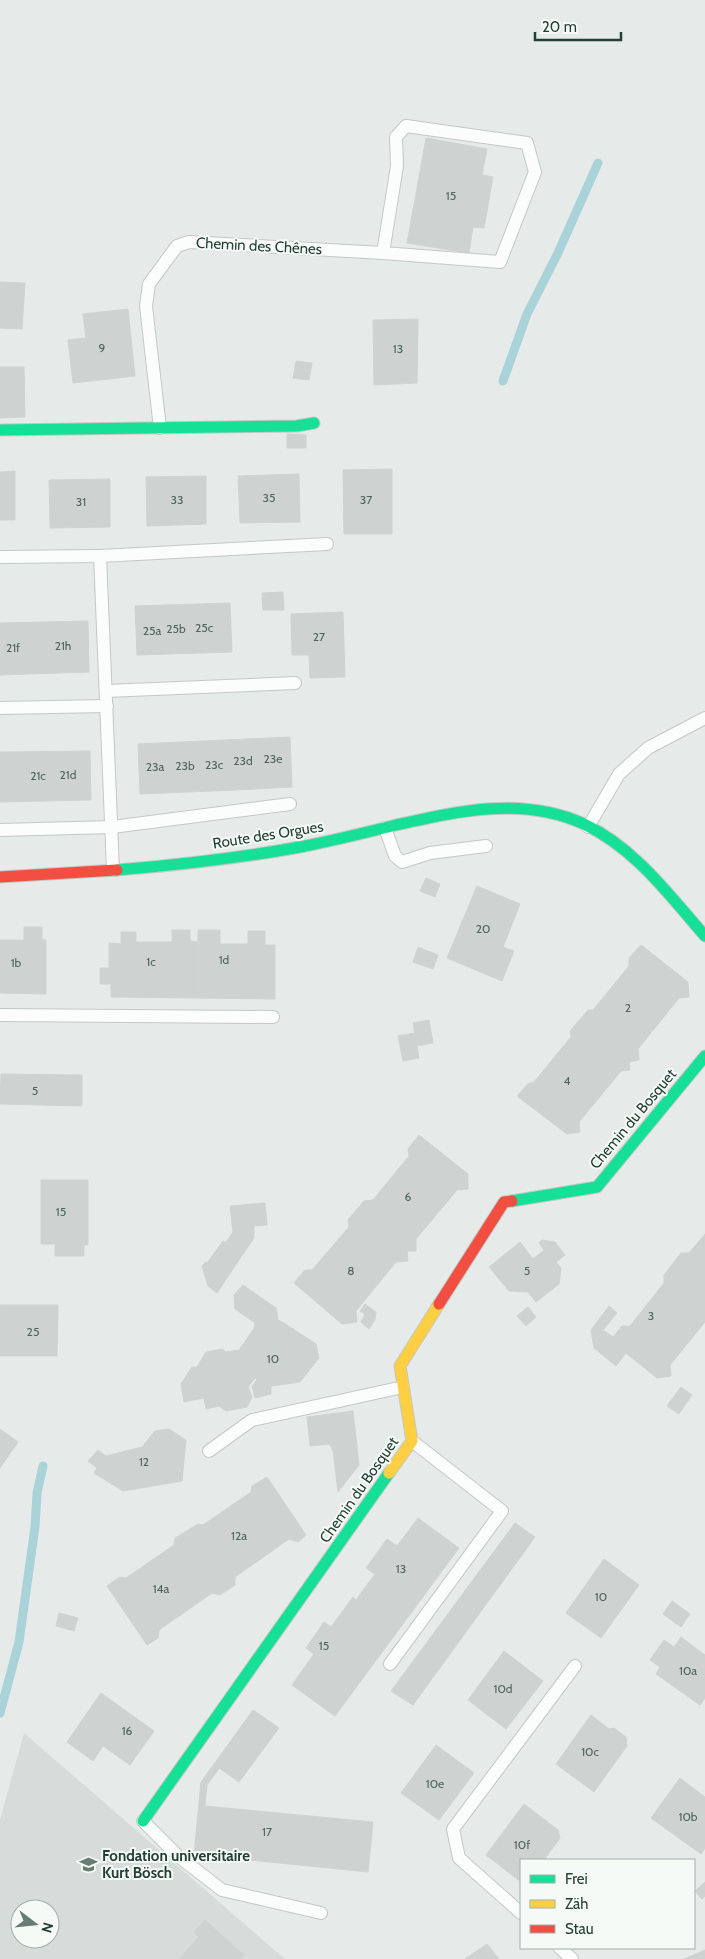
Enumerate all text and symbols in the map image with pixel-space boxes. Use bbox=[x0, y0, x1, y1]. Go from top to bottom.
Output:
scale bar bbox=[535, 10, 621, 42]
text: 20 m bbox=[542, 18, 577, 36]
house number: 15 bbox=[446, 188, 456, 203]
street label: Chemin des Chênes bbox=[196, 234, 322, 258]
house number: 9 bbox=[99, 340, 106, 355]
house number: 13 bbox=[393, 341, 403, 356]
house number: 35 bbox=[263, 490, 275, 505]
house number: 33 bbox=[171, 492, 183, 507]
house number: 37 bbox=[360, 492, 372, 507]
house number: 31 bbox=[76, 494, 86, 509]
house number: 25c bbox=[195, 620, 214, 635]
house number: 25b bbox=[166, 621, 186, 636]
house number: 25a bbox=[143, 623, 162, 638]
house number: 27 bbox=[313, 629, 325, 644]
house number: 21h bbox=[55, 638, 71, 653]
house number: 21f bbox=[6, 640, 20, 655]
house number: 23e bbox=[264, 751, 282, 766]
house number: 23d bbox=[233, 753, 253, 768]
house number: 23c bbox=[205, 757, 224, 772]
house number: 23b bbox=[175, 758, 195, 773]
house number: 23a bbox=[146, 759, 165, 774]
house number: 21d bbox=[60, 767, 76, 782]
house number: 21c bbox=[30, 768, 46, 783]
street label: Route des Orgues bbox=[211, 817, 325, 853]
house number: 20 bbox=[476, 921, 490, 936]
house number: 1d bbox=[219, 952, 229, 967]
house number: 1c bbox=[146, 954, 156, 969]
house number: 1b bbox=[11, 955, 22, 970]
house number: 2 bbox=[625, 1000, 631, 1015]
street label: Chemin du Bosquet bbox=[586, 1065, 680, 1173]
house number: 4 bbox=[564, 1073, 571, 1088]
house number: 5 bbox=[32, 1083, 38, 1098]
house number: 6 bbox=[405, 1189, 412, 1204]
house number: 15 bbox=[56, 1204, 66, 1219]
house number: 8 bbox=[347, 1263, 355, 1278]
house number: 5 bbox=[524, 1263, 530, 1278]
house number: 3 bbox=[648, 1308, 654, 1323]
house number: 25 bbox=[27, 1324, 39, 1339]
house number: 10 bbox=[267, 1351, 279, 1366]
street label: Chemin du Bosquet bbox=[316, 1434, 402, 1546]
house number: 12 bbox=[139, 1454, 149, 1469]
house number: 12a bbox=[231, 1528, 247, 1543]
house number: 13 bbox=[396, 1561, 406, 1576]
house number: 14a bbox=[153, 1581, 170, 1596]
house number: 10 bbox=[595, 1589, 607, 1604]
house number: 15 bbox=[319, 1638, 329, 1653]
house number: 10a bbox=[679, 1663, 697, 1678]
house number: 10d bbox=[494, 1681, 512, 1696]
house number: 16 bbox=[122, 1723, 133, 1738]
house number: 10c bbox=[581, 1744, 599, 1759]
house number: 10e bbox=[426, 1776, 444, 1791]
house number: 10b bbox=[679, 1809, 698, 1824]
house number: 17 bbox=[262, 1824, 272, 1839]
house number: 10f bbox=[514, 1837, 530, 1852]
place label: Fondation universitaire Kurt Bösch bbox=[102, 1847, 250, 1882]
school or university icon: Fondation universitaire Kurt Bösch bbox=[78, 1855, 98, 1875]
legend bbox=[520, 1859, 695, 1949]
text: Frei bbox=[565, 1870, 588, 1888]
text: Zäh bbox=[565, 1895, 588, 1913]
north arrow bbox=[10, 1899, 60, 1949]
text: N bbox=[37, 1920, 58, 1935]
text: Stau bbox=[565, 1920, 594, 1938]

